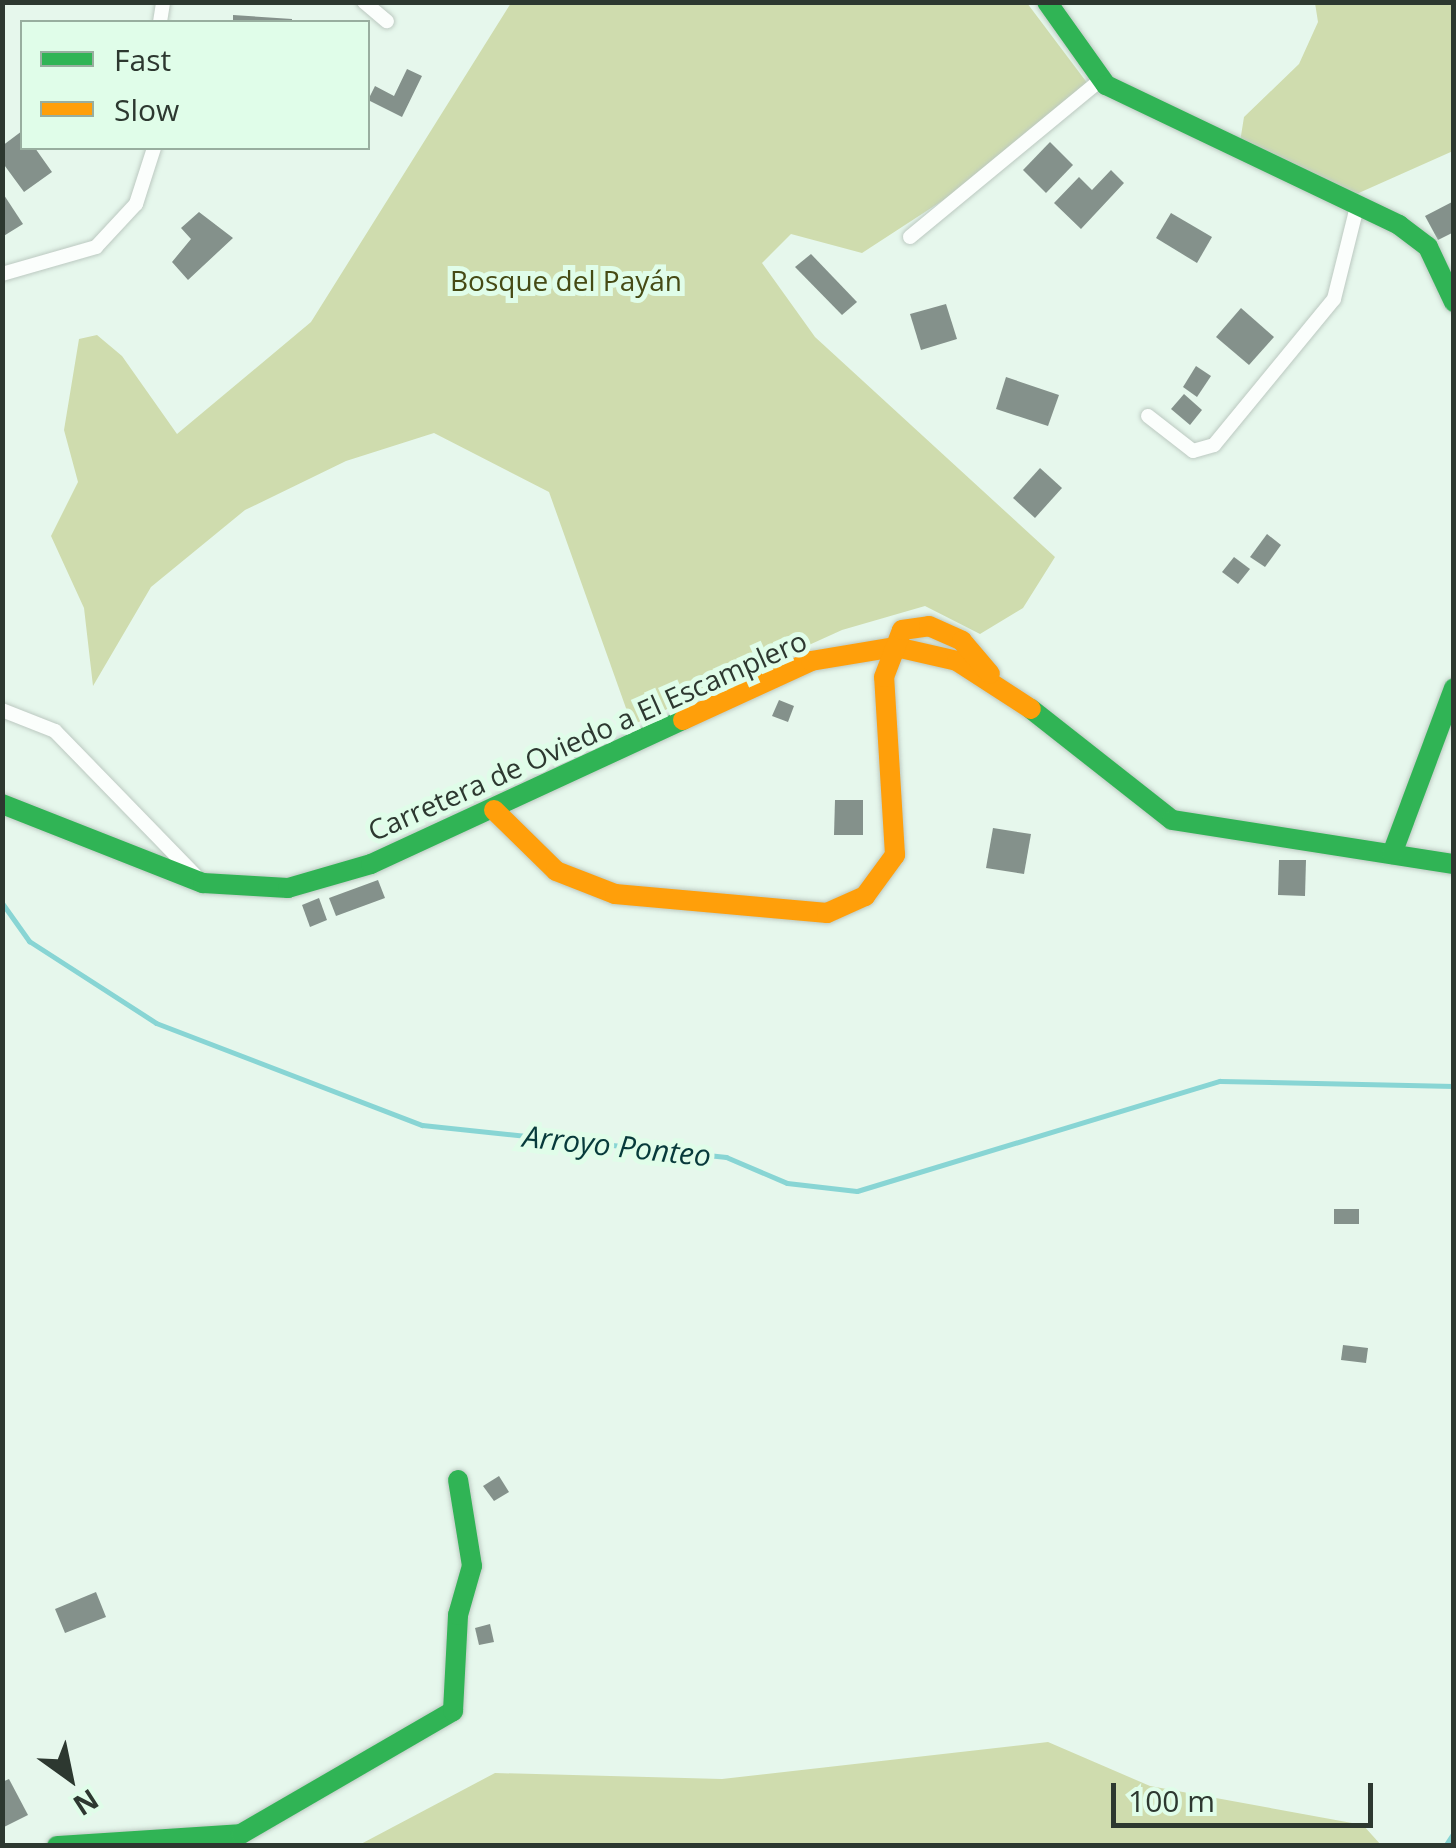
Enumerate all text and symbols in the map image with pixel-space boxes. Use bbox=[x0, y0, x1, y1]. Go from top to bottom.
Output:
legend bbox=[20, 20, 370, 150]
text: Fast bbox=[114, 39, 171, 80]
text: Slow bbox=[114, 89, 179, 130]
park label: Bosque del Payán bbox=[450, 263, 682, 297]
street label: Carretera de Oviedo a El Escamplero bbox=[363, 623, 811, 847]
water label: Arroyo Ponteo bbox=[521, 1118, 713, 1174]
north arrow bbox=[20, 1728, 120, 1828]
scale bar bbox=[1116, 1763, 1378, 1825]
text: 100 m bbox=[1128, 1780, 1215, 1821]
text: N bbox=[66, 1781, 106, 1825]

